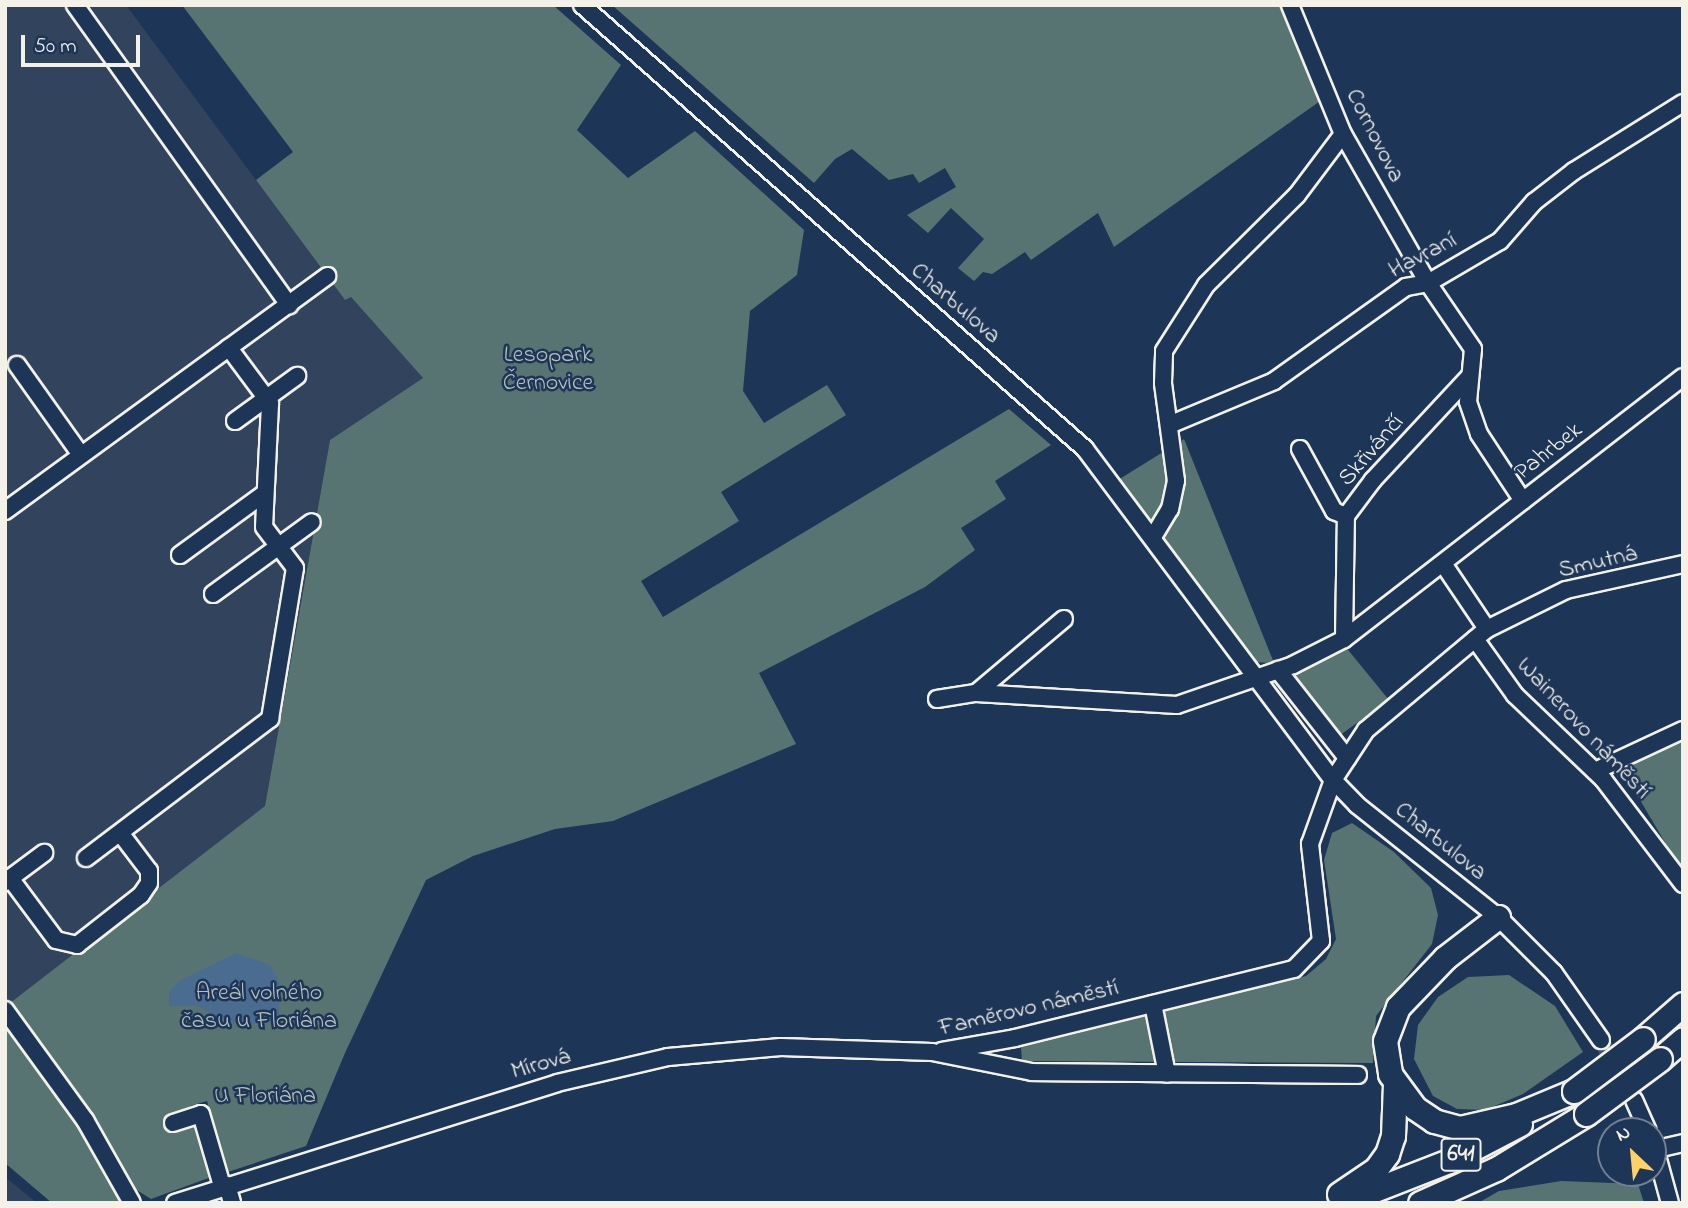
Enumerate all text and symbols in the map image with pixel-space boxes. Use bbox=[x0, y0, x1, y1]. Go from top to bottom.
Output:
scale bar bbox=[24, 21, 144, 65]
text: 50 m bbox=[34, 32, 77, 62]
street label: Cornovova bbox=[1338, 84, 1410, 188]
street label: Havraní bbox=[1384, 227, 1462, 285]
street label: Charbulova bbox=[904, 257, 1006, 351]
park label: Lesopark Černovice bbox=[503, 342, 593, 398]
street label: Skřivánčí bbox=[1333, 409, 1411, 493]
street label: Pahrbek bbox=[1509, 417, 1589, 487]
street label: Smutná bbox=[1556, 540, 1640, 586]
street label: Wainerovo náměstí bbox=[1510, 652, 1656, 806]
street label: Charbulova bbox=[1388, 796, 1492, 888]
street label: Faměrovo náměstí bbox=[936, 974, 1122, 1044]
park label: Areál volného času u Floriána bbox=[181, 980, 337, 1036]
street label: Mírová bbox=[508, 1043, 574, 1087]
park label: U Floriána bbox=[214, 1083, 316, 1111]
north arrow bbox=[1597, 1117, 1667, 1187]
text: N bbox=[1612, 1120, 1635, 1149]
road number: 641 bbox=[1440, 1136, 1482, 1174]

